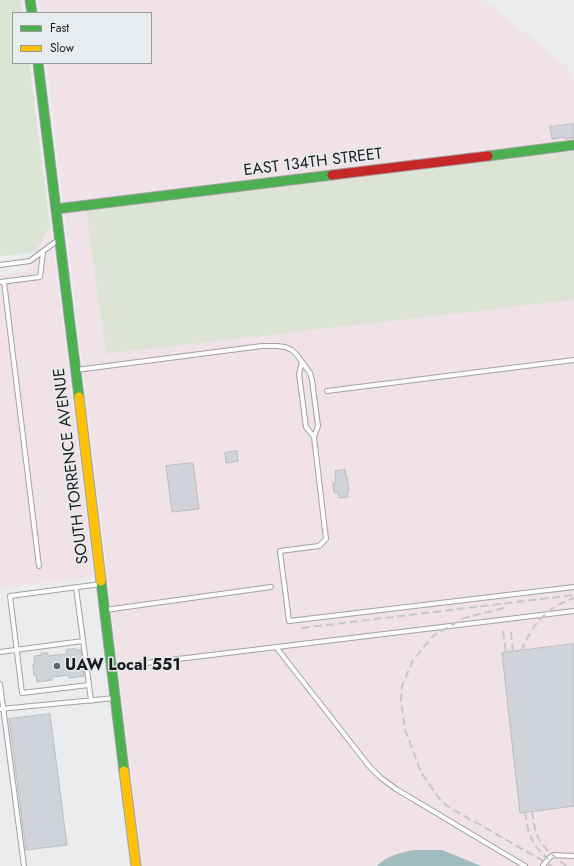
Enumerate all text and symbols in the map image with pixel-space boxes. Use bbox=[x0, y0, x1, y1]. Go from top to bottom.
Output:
legend bbox=[12, 12, 152, 64]
text: Fast bbox=[50, 19, 69, 37]
text: Slow bbox=[50, 39, 74, 57]
street label: EAST 134TH STREET bbox=[243, 145, 383, 181]
street label: SOUTH TORRENCE AVENUE bbox=[50, 367, 94, 565]
place label: UAW Local 551 bbox=[65, 656, 181, 676]
marker: UAW Local 551 bbox=[52, 661, 62, 671]

